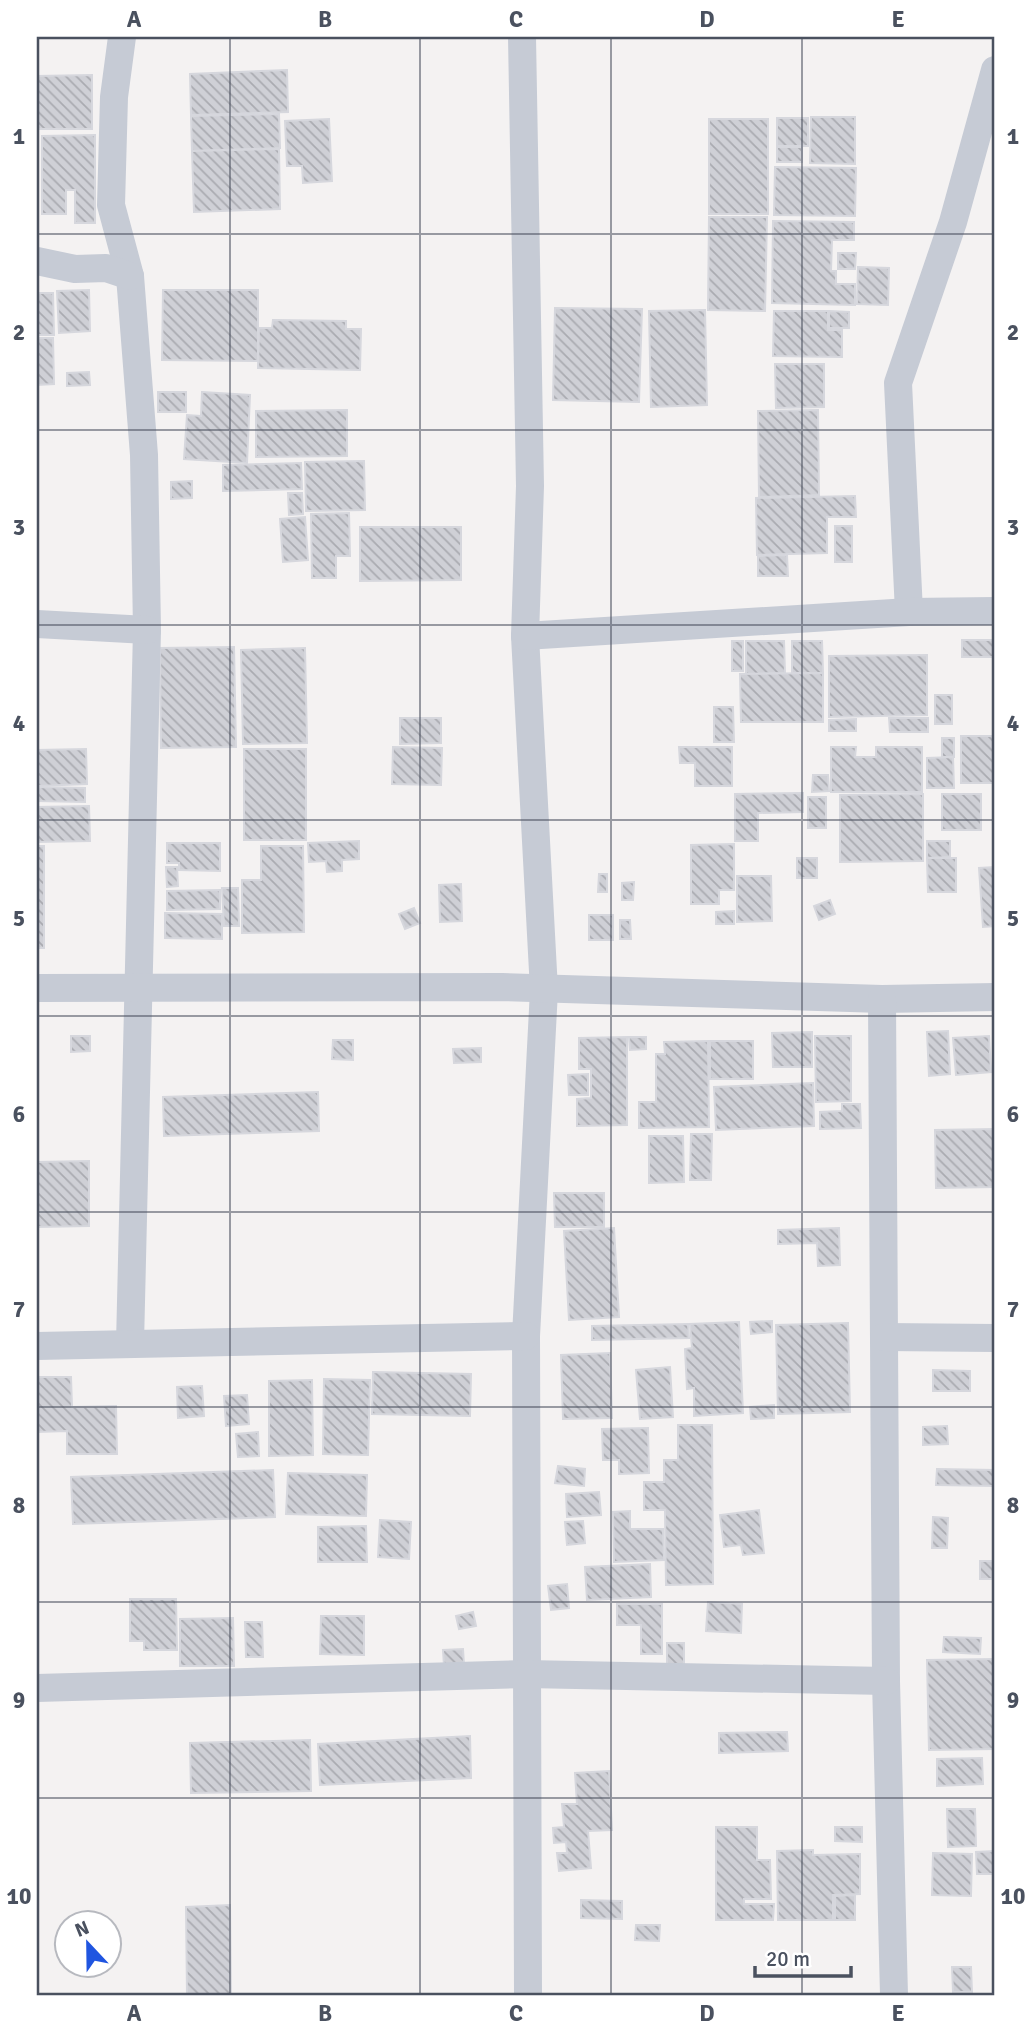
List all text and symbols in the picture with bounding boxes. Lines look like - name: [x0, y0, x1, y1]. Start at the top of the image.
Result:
- text: A: [127, 5, 142, 34]
- text: B: [318, 5, 332, 34]
- text: C: [509, 5, 523, 34]
- text: D: [699, 5, 715, 34]
- text: E: [891, 5, 905, 34]
- text: 1: [13, 122, 25, 151]
- text: 1: [1007, 122, 1019, 151]
- text: 2: [13, 318, 25, 347]
- text: 2: [1007, 318, 1019, 347]
- text: 3: [13, 513, 25, 542]
- text: 3: [1007, 513, 1019, 542]
- text: 4: [13, 709, 25, 738]
- text: 4: [1007, 709, 1019, 738]
- text: 5: [13, 904, 25, 933]
- text: 5: [1007, 904, 1019, 933]
- text: 6: [13, 1100, 25, 1129]
- text: 6: [1007, 1100, 1019, 1129]
- text: 7: [13, 1295, 25, 1324]
- text: 7: [1007, 1295, 1019, 1324]
- text: 8: [13, 1491, 25, 1520]
- text: 8: [1007, 1491, 1019, 1520]
- text: 9: [13, 1686, 25, 1715]
- text: 9: [1007, 1686, 1019, 1715]
- text: 10: [7, 1882, 31, 1911]
- text: 10: [1001, 1882, 1025, 1911]
- north arrow: [52, 1910, 122, 1980]
- text: N: [71, 1916, 93, 1943]
- scale bar: [755, 1934, 852, 1978]
- text: 20 m: [766, 1946, 810, 1972]
- text: A: [127, 1999, 142, 2028]
- text: B: [318, 1999, 332, 2028]
- text: C: [509, 1999, 523, 2028]
- text: D: [699, 1999, 715, 2028]
- text: E: [891, 1999, 905, 2028]

